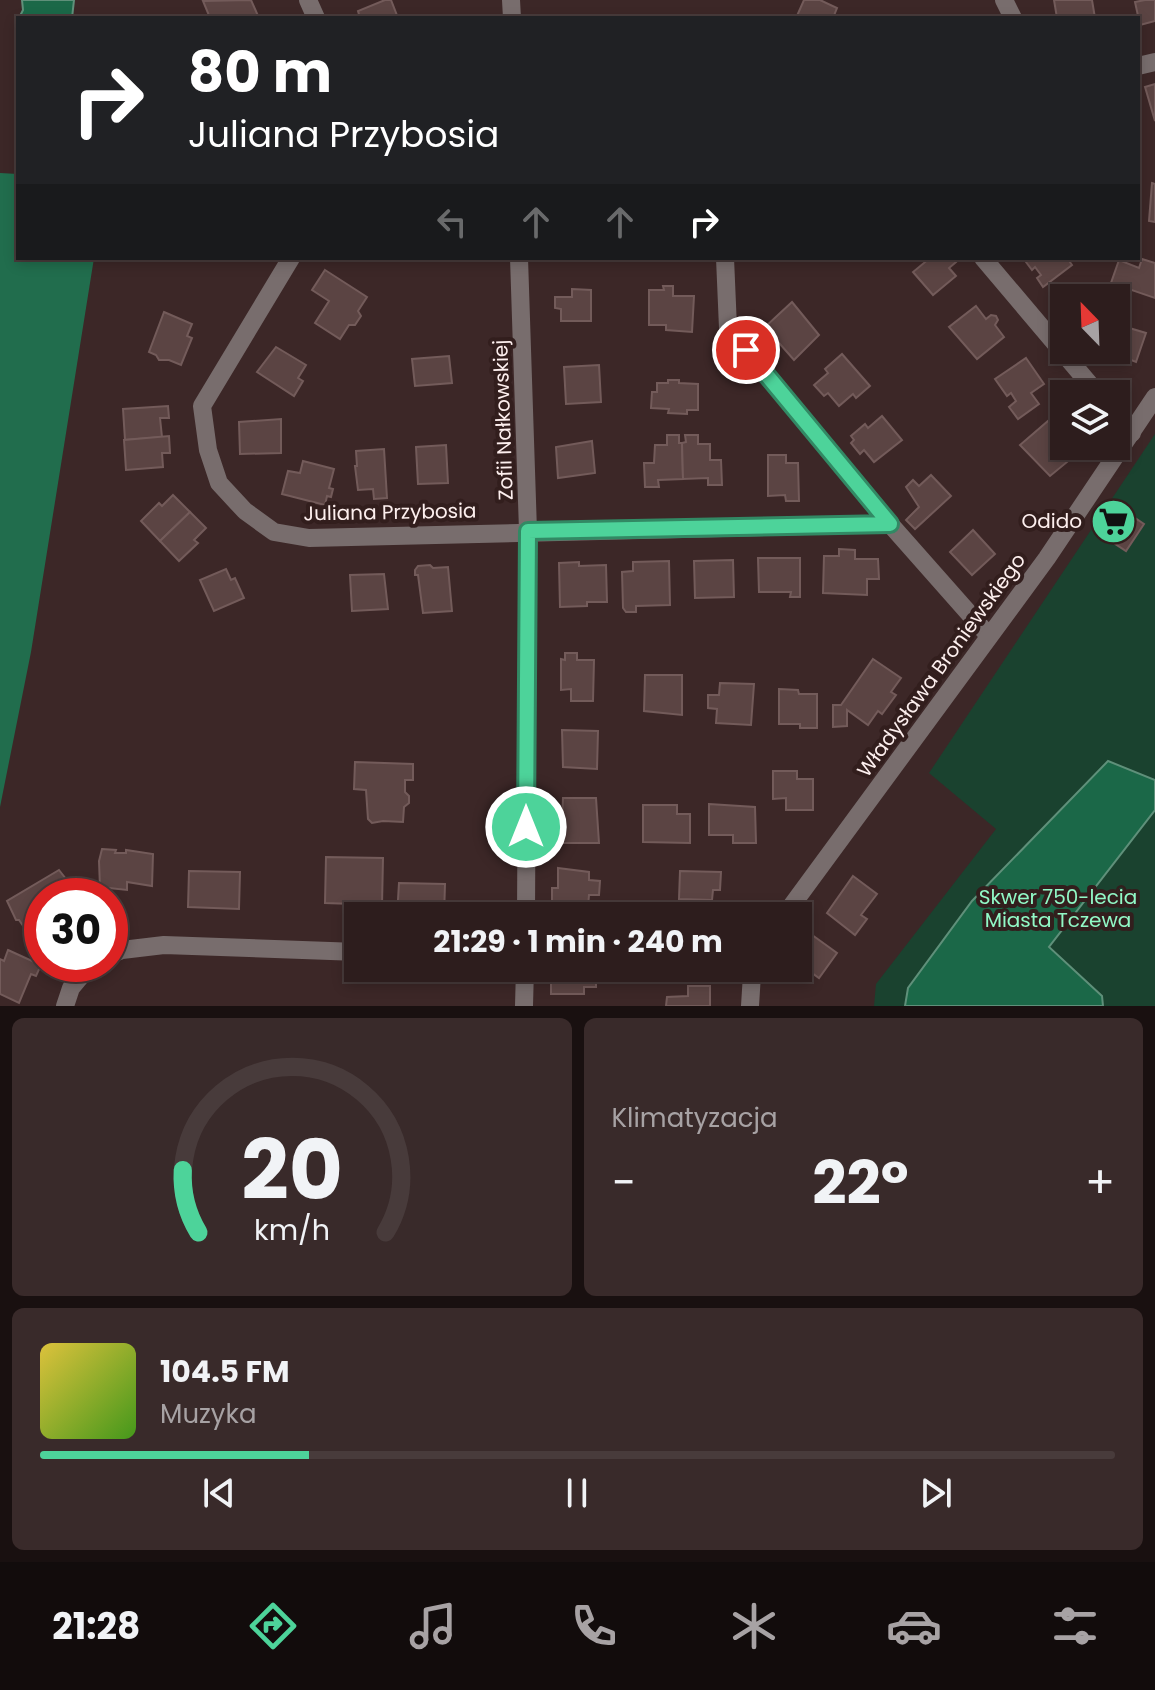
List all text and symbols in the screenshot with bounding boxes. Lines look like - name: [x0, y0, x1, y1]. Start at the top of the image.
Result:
- text: 80 m: [188, 33, 332, 112]
- icon: right: [56, 48, 160, 152]
- text: Juliana Przybosia: [188, 109, 499, 160]
- icon: left: [430, 200, 474, 244]
- icon: ahead: [514, 200, 558, 244]
- icon: ahead: [598, 200, 642, 244]
- icon: right: [682, 200, 726, 244]
- north arrow: [1050, 284, 1130, 364]
- map controls: [1050, 284, 1130, 460]
- pin: [712, 316, 780, 384]
- icon: arrive: [724, 328, 768, 372]
- street label: Zofii Nałkowskiej: [486, 339, 520, 501]
- button: layers: [1050, 380, 1130, 460]
- street label: Juliana Przybosia: [303, 496, 477, 528]
- supermarket icon: Odido: [1089, 497, 1137, 545]
- place label: Odido: [1022, 507, 1082, 535]
- street label: Władysława Broniewskiego: [850, 547, 1032, 783]
- position arrow: [484, 785, 568, 869]
- speed limit sign: 30: [24, 878, 128, 982]
- park label: Skwer 750-lecia Miasta Tczewa: [979, 883, 1137, 934]
- text: 21:29 · 1 min · 240 m: [433, 920, 723, 963]
- text: Klimatyzacja: [612, 1100, 778, 1136]
- text: 20: [241, 1112, 343, 1228]
- text: 22°: [812, 1141, 909, 1225]
- text: −: [612, 1152, 636, 1213]
- text: +: [1085, 1152, 1115, 1213]
- text: km/h: [254, 1210, 330, 1250]
- text: 104.5 FM: [160, 1350, 289, 1393]
- text: Muzyka: [160, 1396, 256, 1432]
- icon: previous: [197, 1471, 241, 1515]
- icon: pause: [555, 1471, 599, 1515]
- icon: next: [914, 1471, 958, 1515]
- icon: directions: [245, 1598, 301, 1654]
- icon: music: [405, 1598, 461, 1654]
- icon: phone: [566, 1598, 622, 1654]
- icon: climate: [726, 1598, 782, 1654]
- icon: car: [886, 1598, 942, 1654]
- icon: filters: [1047, 1598, 1103, 1654]
- text: 21:28: [52, 1601, 140, 1652]

